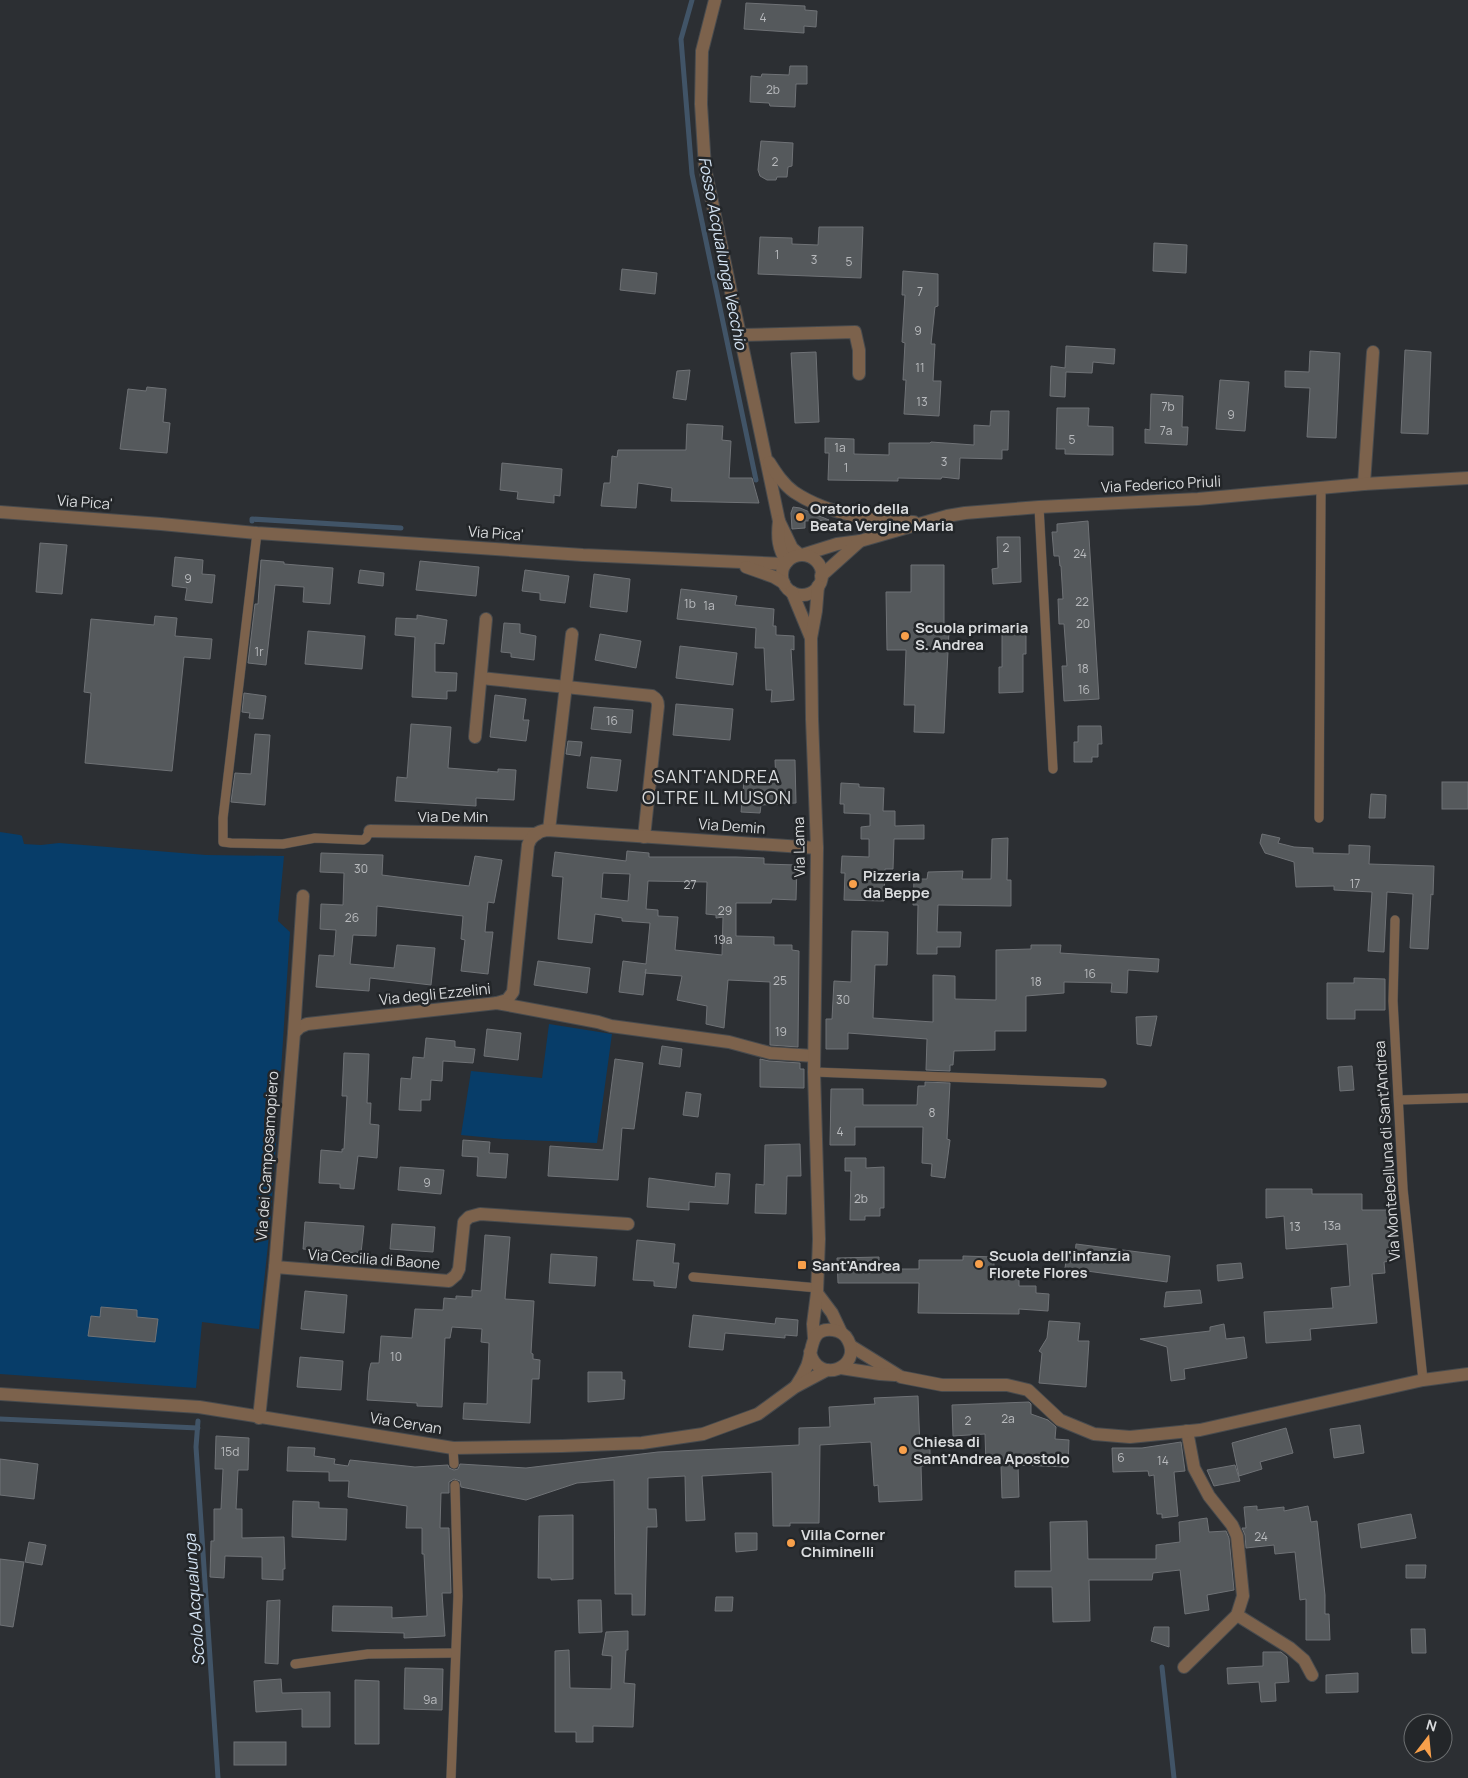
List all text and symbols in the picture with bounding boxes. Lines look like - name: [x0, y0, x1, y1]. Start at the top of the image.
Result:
- house number: 4: [759, 9, 767, 26]
- house number: 2b: [766, 81, 780, 98]
- house number: 2: [772, 153, 779, 170]
- water label: Fosso Acqualunga Vecchio: [693, 155, 753, 353]
- house number: 1: [775, 246, 779, 263]
- house number: 3: [811, 251, 817, 268]
- house number: 5: [846, 253, 853, 270]
- house number: 7: [917, 283, 923, 300]
- house number: 9: [914, 322, 922, 339]
- house number: 11: [915, 359, 925, 376]
- house number: 13: [916, 393, 928, 410]
- house number: 7b: [1161, 398, 1175, 415]
- house number: 9: [1227, 406, 1235, 423]
- house number: 7a: [1160, 422, 1172, 439]
- house number: 5: [1069, 431, 1076, 448]
- house number: 1a: [834, 439, 846, 456]
- house number: 3: [941, 453, 947, 470]
- house number: 1: [844, 459, 848, 476]
- street label: Via Federico Priuli: [1100, 470, 1222, 498]
- street label: Via Pica': [57, 490, 113, 514]
- place label: Oratorio della Beata Vergine Maria: [810, 498, 954, 536]
- marker: Oratorio della Beata Vergine Maria: [794, 511, 806, 523]
- street label: Via Pica': [468, 521, 524, 545]
- house number: 2: [1003, 539, 1010, 556]
- house number: 24: [1073, 545, 1087, 562]
- house number: 9: [184, 570, 192, 587]
- house number: 22: [1075, 593, 1089, 610]
- house number: 1b: [684, 595, 696, 612]
- house number: 1a: [703, 597, 715, 614]
- house number: 20: [1076, 615, 1090, 632]
- place label: Scuola primaria S. Andrea: [915, 617, 1028, 655]
- marker: Scuola primaria S. Andrea: [899, 630, 911, 642]
- house number: 1r: [254, 643, 264, 660]
- house number: 18: [1077, 660, 1089, 677]
- house number: 16: [1078, 681, 1090, 698]
- house number: 16: [606, 712, 618, 729]
- district label: SANT'ANDREA OLTRE IL MUSON: [642, 764, 792, 809]
- street label: Via De Min: [418, 806, 488, 827]
- street label: Via Demin: [698, 813, 766, 839]
- street label: Via Lama: [788, 817, 810, 877]
- house number: 30: [354, 860, 368, 877]
- place label: Pizzeria da Beppe: [863, 865, 930, 903]
- house number: 17: [1350, 875, 1360, 892]
- house number: 27: [684, 876, 696, 893]
- marker: Pizzeria da Beppe: [847, 878, 859, 890]
- house number: 29: [718, 902, 732, 919]
- house number: 26: [345, 909, 359, 926]
- house number: 19a: [714, 931, 732, 948]
- house number: 16: [1084, 965, 1096, 982]
- house number: 25: [773, 972, 787, 989]
- house number: 18: [1030, 973, 1042, 990]
- street label: Via degli Ezzelini: [378, 978, 492, 1010]
- house number: 30: [836, 991, 850, 1008]
- house number: 19: [775, 1023, 787, 1040]
- street label: Via Montebelluna di Sant'Andrea: [1369, 1040, 1405, 1262]
- street label: Via dei Camposamopiero: [251, 1070, 283, 1242]
- house number: 8: [929, 1104, 936, 1121]
- house number: 4: [836, 1123, 844, 1140]
- house number: 9: [423, 1174, 431, 1191]
- house number: 2b: [854, 1190, 868, 1207]
- house number: 13a: [1323, 1217, 1341, 1234]
- house number: 13: [1289, 1218, 1301, 1235]
- street label: Via Cecilia di Baone: [307, 1244, 441, 1274]
- place label: Scuola dell'infanzia Florete Flores: [989, 1245, 1130, 1283]
- place label: Sant'Andrea: [812, 1255, 900, 1276]
- marker: Scuola dell'infanzia Florete Flores: [973, 1258, 985, 1270]
- marker: Sant'Andrea: [796, 1259, 808, 1271]
- house number: 10: [390, 1348, 402, 1365]
- street label: Via Cervan: [368, 1407, 444, 1439]
- house number: 2a: [1001, 1410, 1015, 1427]
- house number: 2: [965, 1412, 972, 1429]
- place label: Chiesa di Sant'Andrea Apostolo: [913, 1431, 1070, 1469]
- house number: 15d: [221, 1443, 239, 1460]
- marker: Chiesa di Sant'Andrea Apostolo: [897, 1444, 909, 1456]
- house number: 6: [1117, 1449, 1125, 1466]
- house number: 14: [1157, 1452, 1169, 1469]
- place label: Villa Corner Chiminelli: [801, 1524, 885, 1562]
- house number: 24: [1254, 1528, 1268, 1545]
- water label: Scolo Acqualunga: [178, 1532, 210, 1667]
- marker: Villa Corner Chiminelli: [785, 1537, 797, 1549]
- house number: 9a: [423, 1691, 437, 1708]
- north arrow: [1403, 1713, 1453, 1763]
- text: N: [1424, 1715, 1439, 1736]

